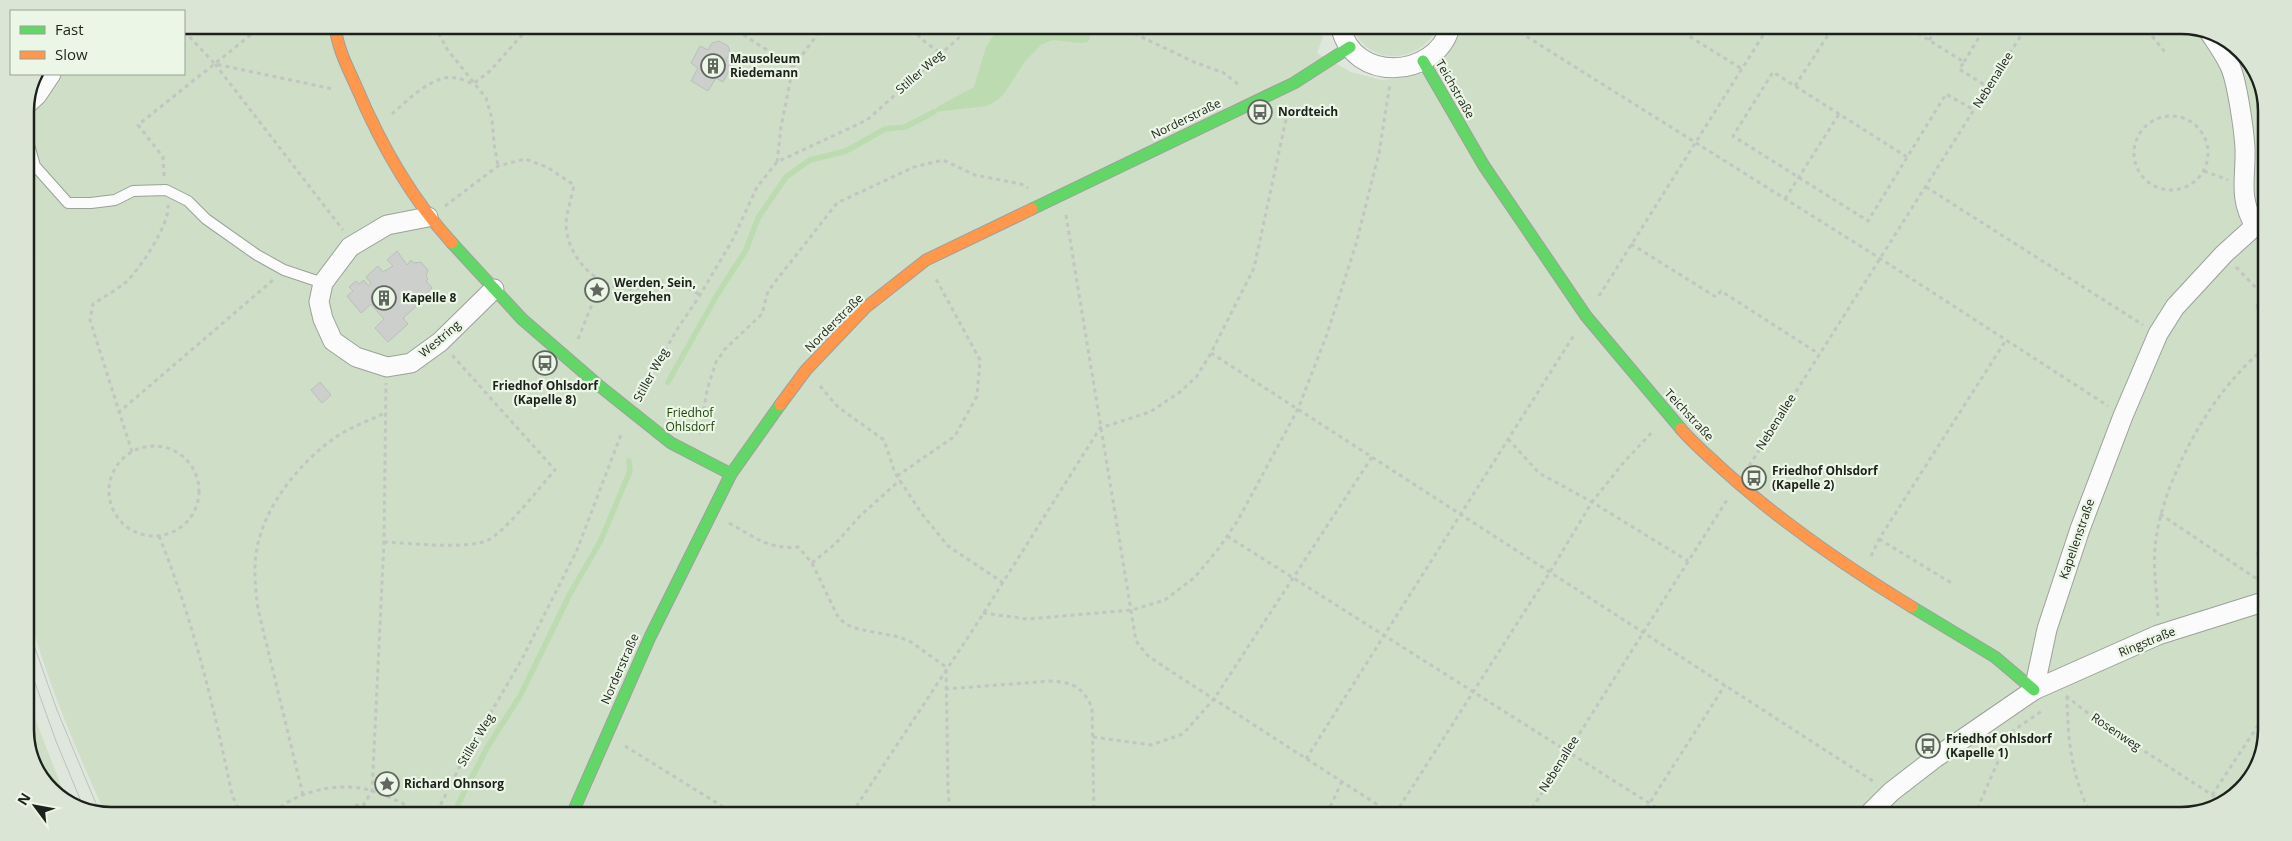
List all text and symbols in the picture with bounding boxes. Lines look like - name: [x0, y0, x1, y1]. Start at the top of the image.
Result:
- legend: [10, 10, 185, 75]
- text: Fast: [55, 19, 84, 39]
- text: Slow: [55, 44, 88, 64]
- street label: Stiller Weg: [892, 46, 948, 97]
- street label: Nebenallee: [1969, 48, 2017, 111]
- place label: Mausoleum Riedemann: [730, 50, 800, 81]
- building icon: Mausoleum Riedemann: [700, 53, 726, 79]
- street label: Teichstraße: [1432, 56, 1479, 121]
- street label: Norderstraße: [1148, 94, 1224, 143]
- bus stop icon: Nordteich: [1247, 99, 1273, 125]
- place label: Nordteich: [1278, 103, 1338, 120]
- place label: Werden, Sein, Vergehen: [614, 274, 696, 305]
- place icon: Werden, Sein, Vergehen: [584, 277, 610, 303]
- building icon: Kapelle 8: [371, 285, 397, 311]
- place label: Kapelle 8: [402, 289, 456, 306]
- street label: Norderstraße: [801, 290, 867, 355]
- street label: Westring: [415, 316, 465, 361]
- street label: Stiller Weg: [629, 344, 673, 405]
- bus stop icon: Friedhof Ohlsdorf (Kapelle 8): [532, 350, 558, 376]
- place label: Friedhof Ohlsdorf (Kapelle 8): [492, 377, 599, 408]
- street label: Teichstraße: [1661, 385, 1718, 445]
- street label: Nebenallee: [1752, 390, 1800, 453]
- park label: Friedhof Ohlsdorf: [666, 404, 715, 435]
- place label: Friedhof Ohlsdorf (Kapelle 2): [1772, 462, 1879, 493]
- bus stop icon: Friedhof Ohlsdorf (Kapelle 2): [1741, 465, 1767, 491]
- street label: Kapellenstraße: [2055, 496, 2098, 581]
- street label: Ringstraße: [2116, 622, 2178, 661]
- street label: Norderstraße: [596, 630, 643, 707]
- street label: Rosenweg: [2088, 709, 2145, 755]
- street label: Stiller Weg: [453, 710, 498, 769]
- place label: Friedhof Ohlsdorf (Kapelle 1): [1946, 730, 2053, 761]
- street label: Nebenallee: [1535, 732, 1583, 795]
- bus stop icon: Friedhof Ohlsdorf (Kapelle 1): [1915, 733, 1941, 759]
- place icon: Richard Ohnsorg: [374, 771, 400, 797]
- place label: Richard Ohnsorg: [404, 775, 504, 792]
- north arrow: [10, 781, 60, 831]
- text: N: [12, 789, 35, 809]

